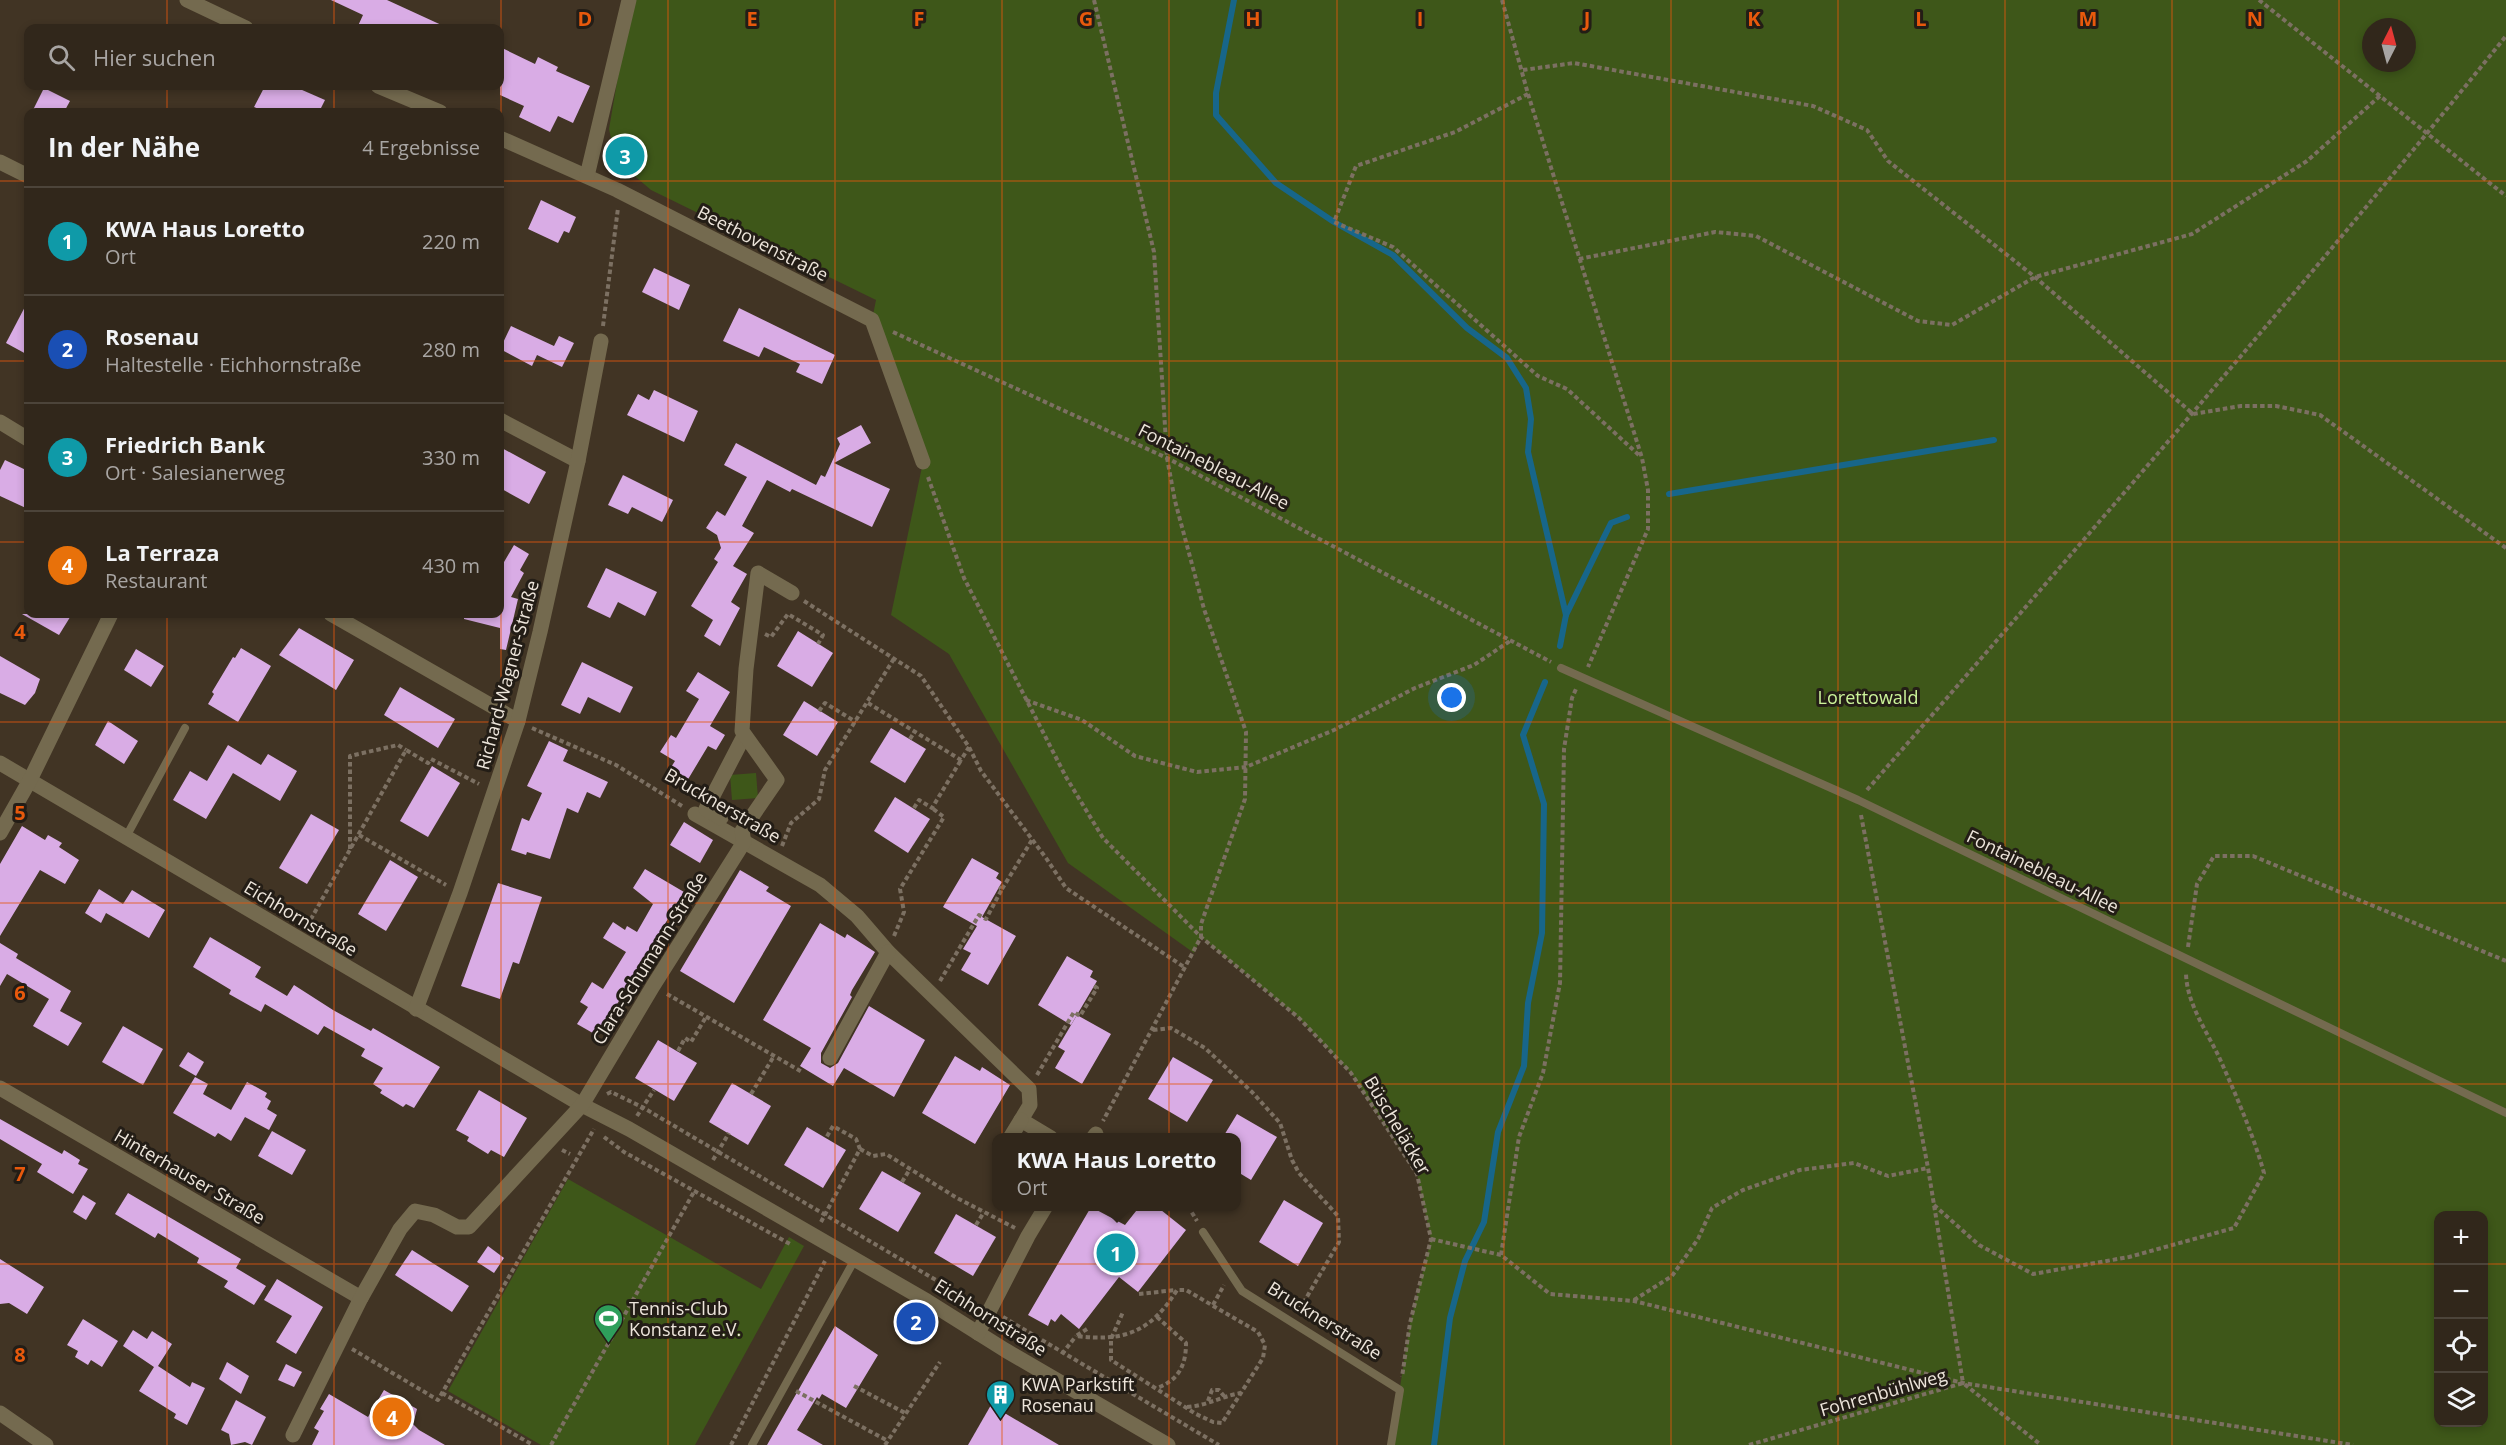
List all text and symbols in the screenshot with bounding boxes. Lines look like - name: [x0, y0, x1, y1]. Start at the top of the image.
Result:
- text: D: [578, 5, 592, 32]
- text: E: [746, 5, 758, 32]
- text: F: [914, 5, 924, 32]
- text: G: [1079, 5, 1093, 32]
- text: H: [1245, 5, 1261, 32]
- text: I: [1417, 5, 1423, 32]
- text: J: [1582, 5, 1590, 32]
- text: K: [1747, 5, 1761, 32]
- text: L: [1915, 5, 1927, 32]
- text: M: [2079, 5, 2097, 32]
- text: N: [2247, 5, 2263, 32]
- north arrow: [2362, 18, 2416, 72]
- search box: [24, 24, 504, 90]
- icon: search: [45, 41, 78, 74]
- text: Hier suchen: [93, 42, 216, 72]
- text: In der Nähe: [48, 129, 200, 165]
- text: 4 Ergebnisse: [362, 134, 480, 161]
- pin: 3: [606, 134, 644, 178]
- street label: Beethovenstraße: [693, 200, 833, 286]
- text: KWA Haus Loretto: [105, 213, 305, 243]
- text: 1: [62, 228, 73, 255]
- text: 220 m: [422, 228, 480, 255]
- text: Ort: [105, 243, 136, 270]
- text: Rosenau: [105, 321, 199, 351]
- text: 2: [62, 336, 73, 363]
- text: 280 m: [422, 336, 480, 363]
- text: Haltestelle · Eichhornstraße: [105, 351, 362, 378]
- street label: Fontainebleau-Allee: [1134, 418, 1294, 514]
- text: Friedrich Bank: [105, 429, 265, 459]
- text: 3: [62, 444, 73, 471]
- text: 330 m: [422, 444, 480, 471]
- text: Ort · Salesianerweg: [105, 459, 285, 486]
- text: La Terraza: [105, 537, 219, 567]
- text: 4: [62, 552, 73, 579]
- text: 430 m: [422, 552, 480, 579]
- text: Restaurant: [105, 567, 207, 594]
- street label: Richard-Wagner-Straße: [470, 578, 544, 772]
- text: 4: [14, 618, 26, 645]
- your location: [1437, 683, 1466, 712]
- park label: Lorettowald: [1818, 685, 1918, 709]
- street label: Brucknerstraße: [661, 762, 785, 848]
- text: 5: [14, 799, 26, 826]
- street label: Fontainebleau-Allee: [1963, 824, 2123, 918]
- street label: Clara-Schumann-Straße: [586, 867, 712, 1049]
- street label: Eichhornstraße: [240, 875, 362, 961]
- text: 6: [14, 979, 26, 1006]
- street label: Büscheläcker: [1359, 1071, 1437, 1179]
- street label: Hinterhauser Straße: [110, 1123, 270, 1229]
- popup: [992, 1133, 1241, 1211]
- text: KWA Haus Loretto: [1017, 1144, 1216, 1174]
- text: 7: [14, 1160, 26, 1187]
- text: Ort: [1017, 1174, 1047, 1201]
- map controls: [2434, 1211, 2488, 1427]
- button: +: [2434, 1211, 2488, 1265]
- pin: 1: [1096, 1230, 1136, 1276]
- button: −: [2434, 1265, 2488, 1319]
- street label: Eichhornstraße: [930, 1273, 1052, 1361]
- street label: Brucknerstraße: [1263, 1275, 1387, 1365]
- place label: Tennis-Club Konstanz e.V.: [629, 1296, 741, 1341]
- pin: 2: [896, 1300, 936, 1344]
- sports icon: Tennis-Club Konstanz e.V.: [592, 1302, 624, 1344]
- button: locate: [2434, 1319, 2488, 1373]
- text: 8: [14, 1341, 26, 1368]
- street label: Fohrenbühlweg: [1817, 1362, 1950, 1422]
- place label: KWA Parkstift Rosenau: [1021, 1372, 1134, 1417]
- button: layers: [2434, 1373, 2488, 1427]
- building icon: KWA Parkstift Rosenau: [984, 1378, 1016, 1420]
- pin: 4: [372, 1394, 412, 1440]

